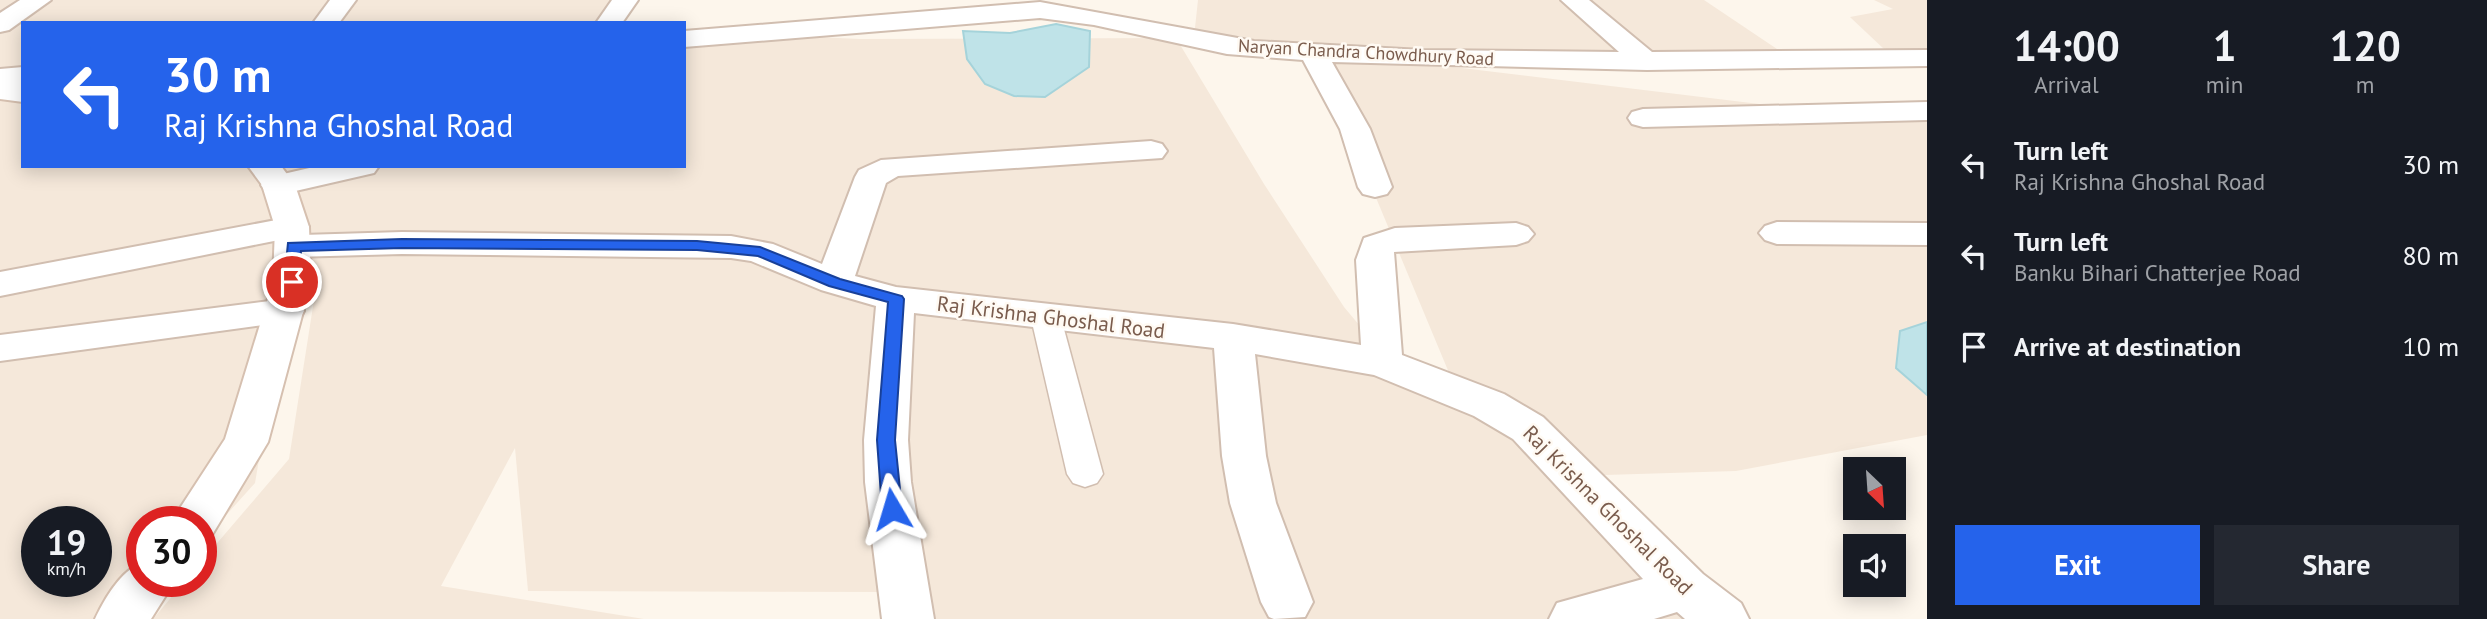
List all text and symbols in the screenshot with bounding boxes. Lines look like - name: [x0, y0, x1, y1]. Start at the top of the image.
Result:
- text: 14:00: [2013, 18, 2120, 73]
- text: 1: [2213, 18, 2236, 73]
- text: 120: [2329, 18, 2401, 73]
- street label: Naryan Chandra Chowdhury Road: [1237, 34, 1495, 70]
- text: 30 m: [164, 42, 271, 106]
- icon: left: [49, 49, 140, 140]
- text: Arrival: [2034, 70, 2099, 99]
- text: min: [2206, 70, 2243, 99]
- text: m: [2356, 70, 2374, 99]
- text: Raj Krishna Ghoshal Road: [164, 104, 513, 146]
- text: Turn left: [2014, 134, 2108, 167]
- icon: left: [1955, 146, 1993, 184]
- text: 30 m: [2403, 148, 2459, 181]
- text: Raj Krishna Ghoshal Road: [2014, 167, 2265, 196]
- text: Turn left: [2014, 225, 2108, 258]
- icon: left: [1955, 237, 1993, 275]
- text: 80 m: [2403, 239, 2459, 272]
- pin: [262, 252, 322, 312]
- text: Banku Bihari Chatterjee Road: [2014, 258, 2301, 287]
- icon: arrive: [273, 263, 311, 301]
- street label: Raj Krishna Ghoshal Road: [936, 290, 1166, 344]
- icon: arrive: [1955, 328, 1993, 366]
- text: Arrive at destination: [2014, 330, 2241, 363]
- text: 10 m: [2403, 330, 2459, 363]
- street label: Raj Krishna Ghoshal Road: [1517, 419, 1699, 601]
- north arrow: [1843, 457, 1906, 520]
- map controls: [1843, 457, 1906, 597]
- position arrow: [855, 472, 929, 546]
- speed limit sign: 30: [126, 506, 217, 597]
- text: 19: [47, 519, 86, 565]
- button: Exit: [1955, 525, 2200, 605]
- button: Share: [2214, 525, 2459, 605]
- button: sound: [1843, 534, 1906, 597]
- text: km/h: [47, 557, 86, 580]

